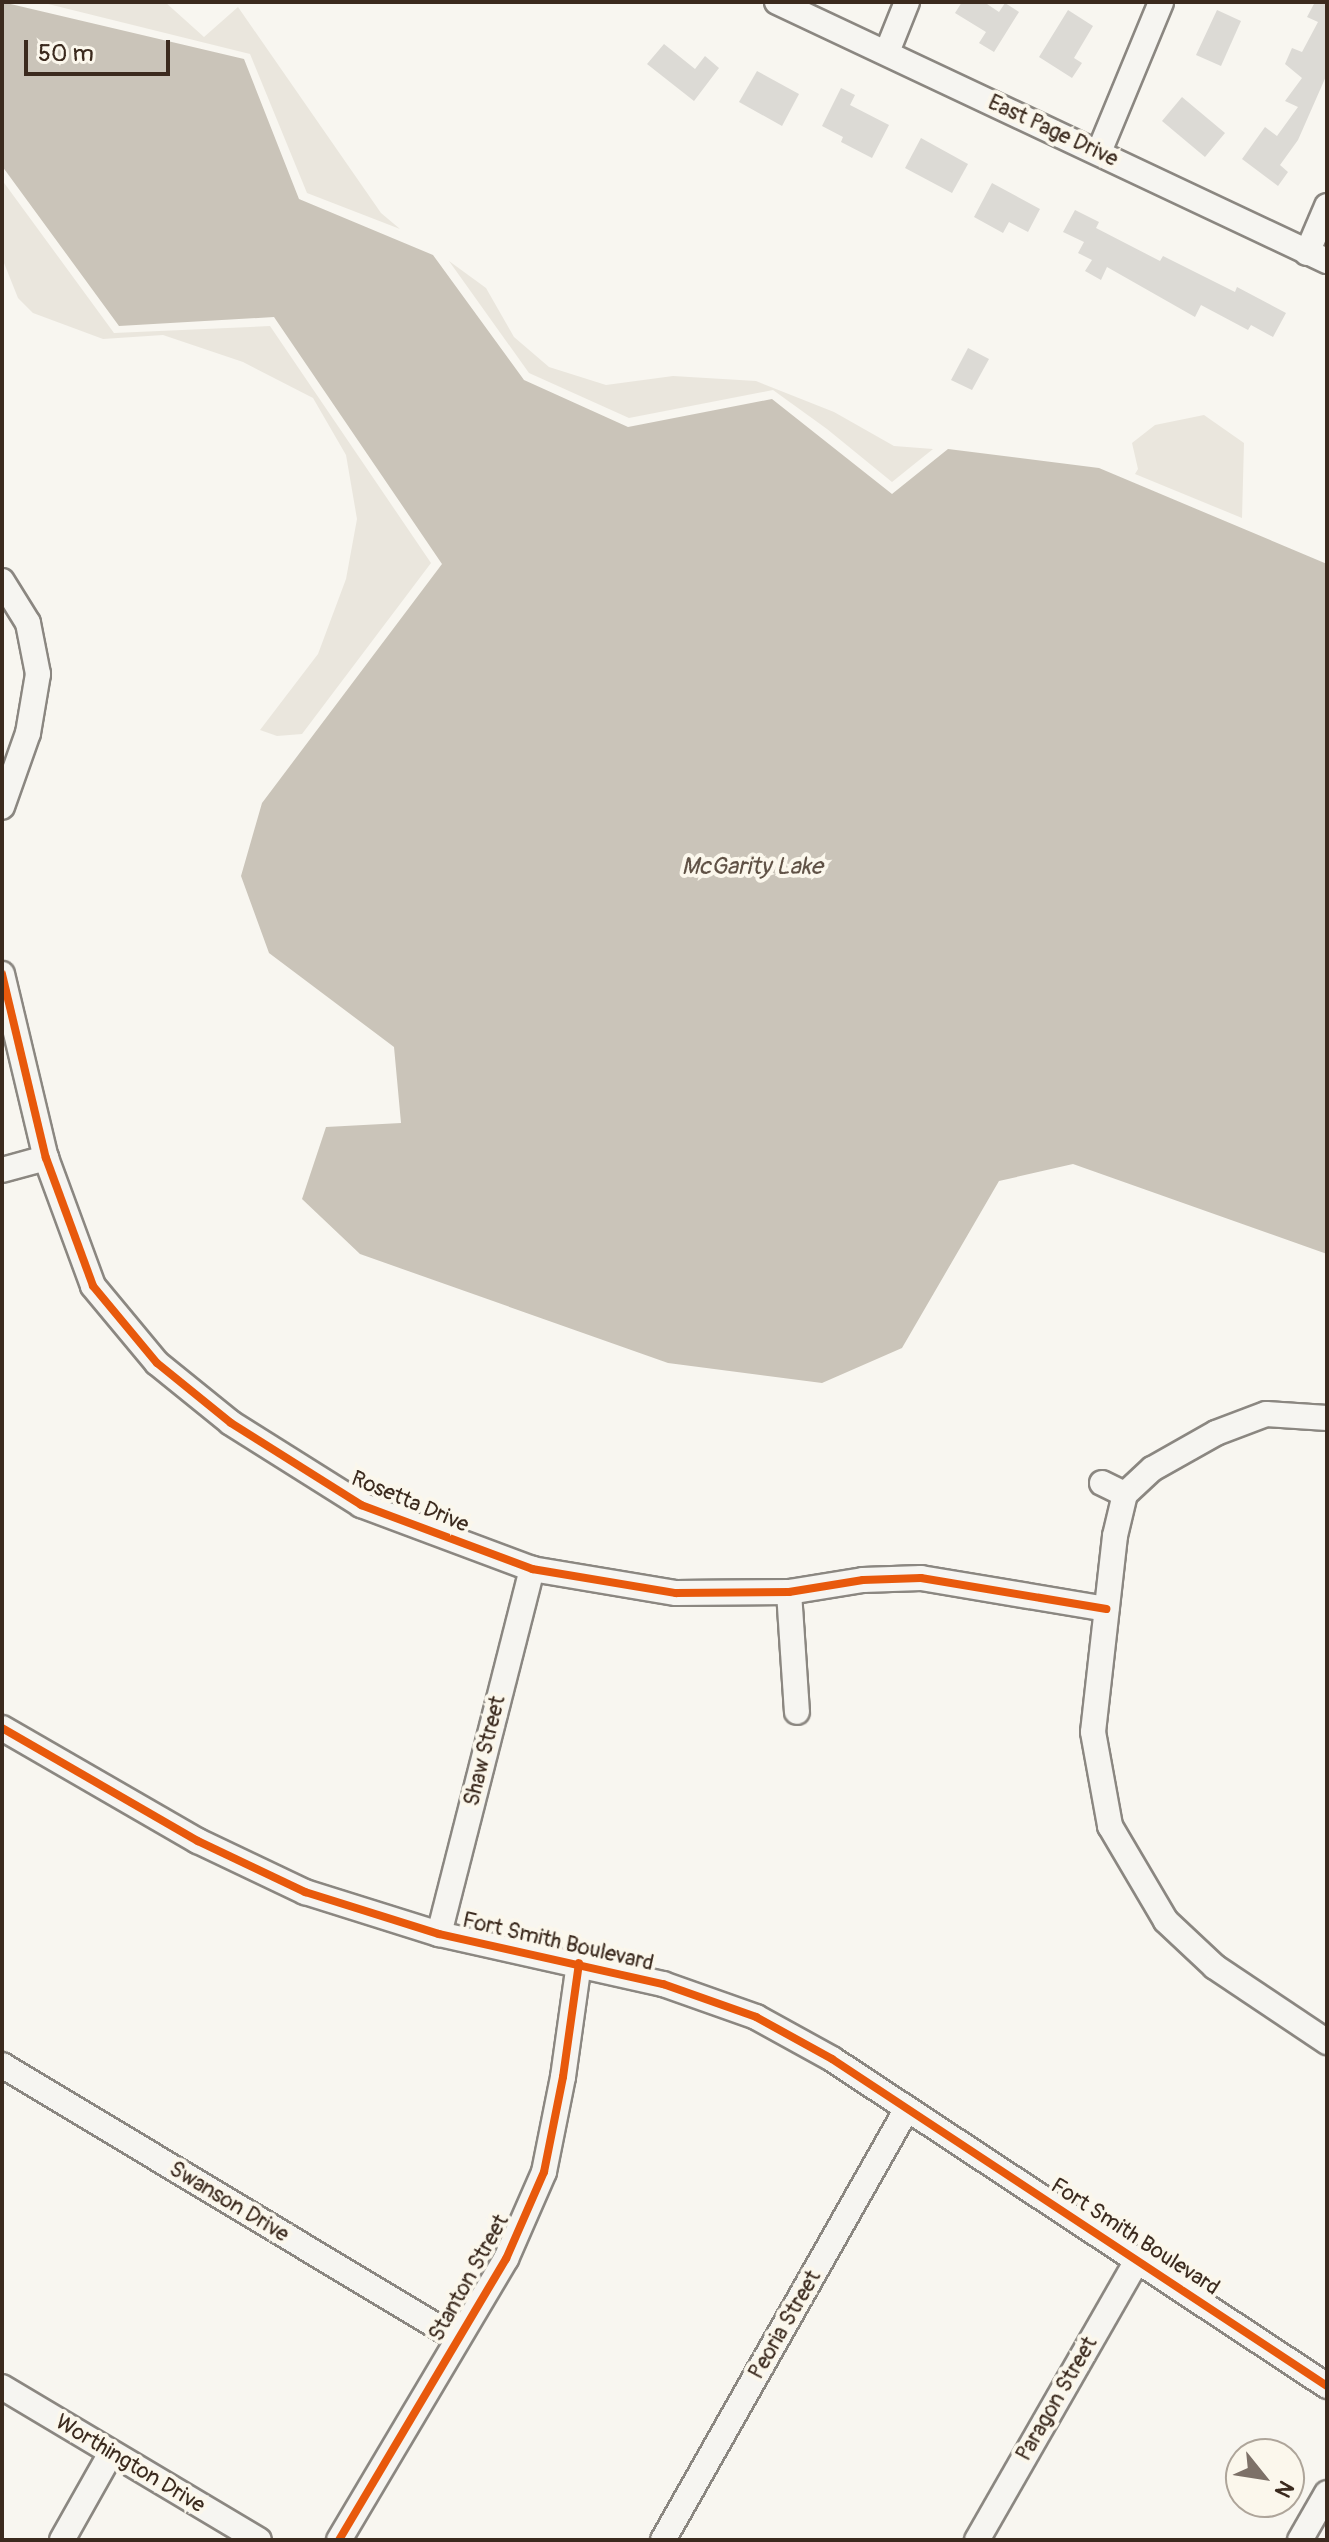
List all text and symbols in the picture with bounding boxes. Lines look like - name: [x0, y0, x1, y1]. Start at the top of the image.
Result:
- scale bar: [28, 24, 174, 74]
- text: 50 m: [38, 39, 94, 68]
- street label: East Page Drive: [984, 89, 1122, 173]
- water label: McGarity Lake: [681, 853, 823, 881]
- street label: Rosetta Drive: [347, 1465, 473, 1539]
- street label: Shaw Street: [459, 1693, 511, 1809]
- street label: Fort Smith Boulevard: [460, 1907, 656, 1977]
- street label: Swanson Drive: [164, 2156, 294, 2248]
- street label: Fort Smith Boulevard: [1046, 2173, 1224, 2301]
- street label: Stanton Street: [423, 2210, 515, 2346]
- street label: Peoria Street: [743, 2266, 827, 2384]
- street label: Paragon Street: [1011, 2332, 1103, 2466]
- street label: Worthington Drive: [50, 2409, 210, 2519]
- north arrow: [1225, 2438, 1305, 2518]
- text: N: [1268, 2476, 1300, 2502]

